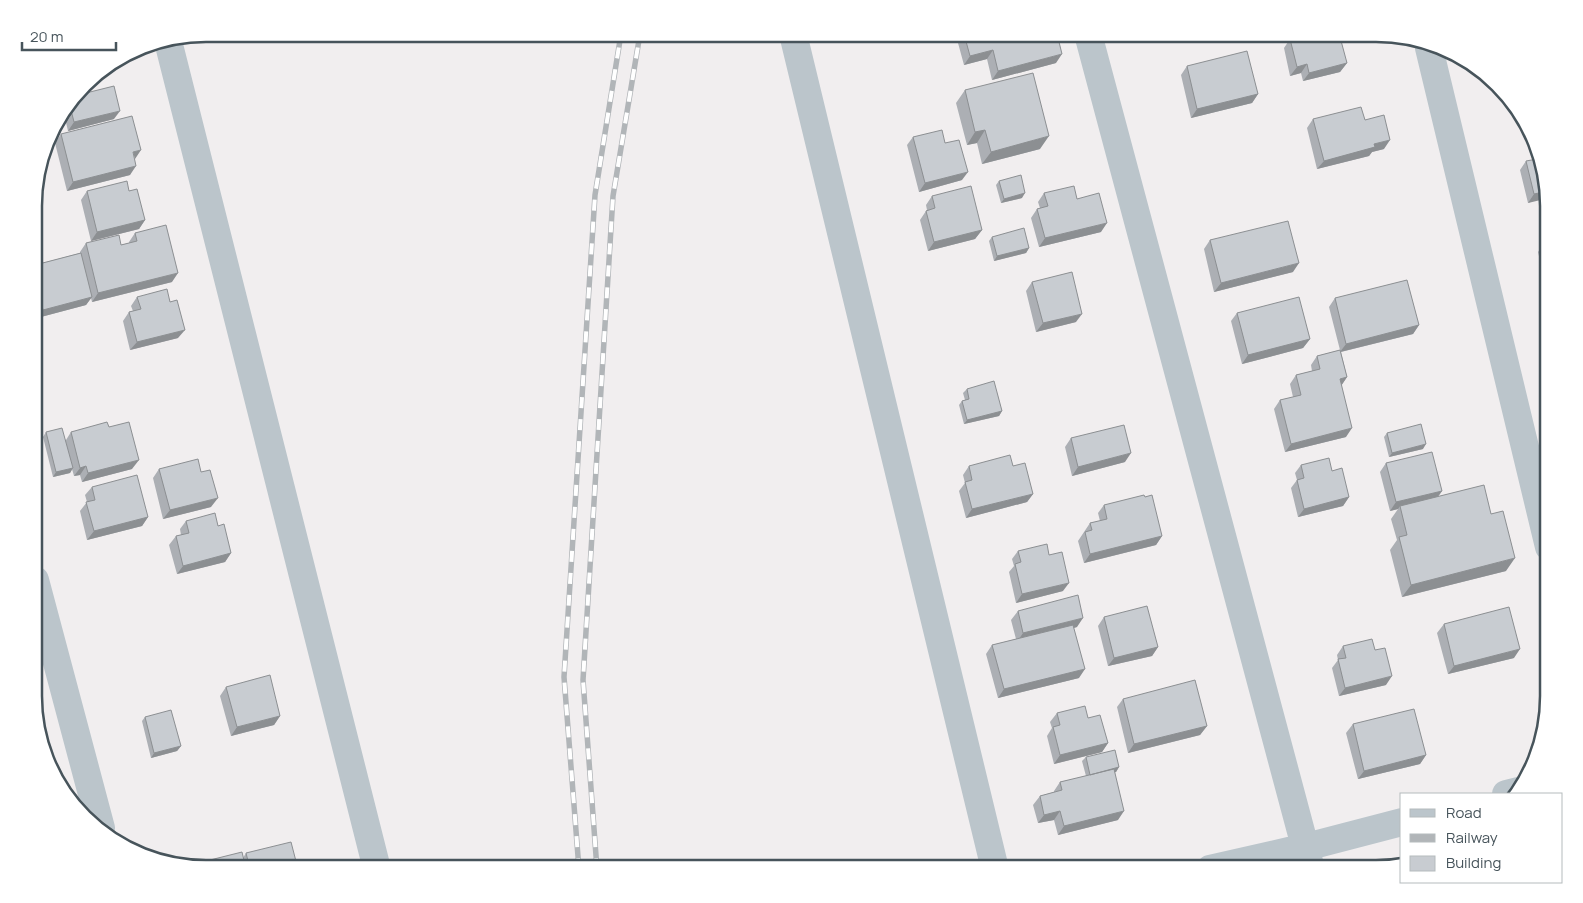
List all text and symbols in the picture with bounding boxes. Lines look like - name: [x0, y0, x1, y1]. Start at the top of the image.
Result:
- scale bar: [22, 20, 116, 52]
- text: 20 m: [30, 26, 63, 47]
- legend: [1400, 793, 1563, 883]
- text: Road: [1446, 802, 1482, 823]
- text: Railway: [1446, 827, 1498, 848]
- text: Building: [1446, 852, 1501, 873]

